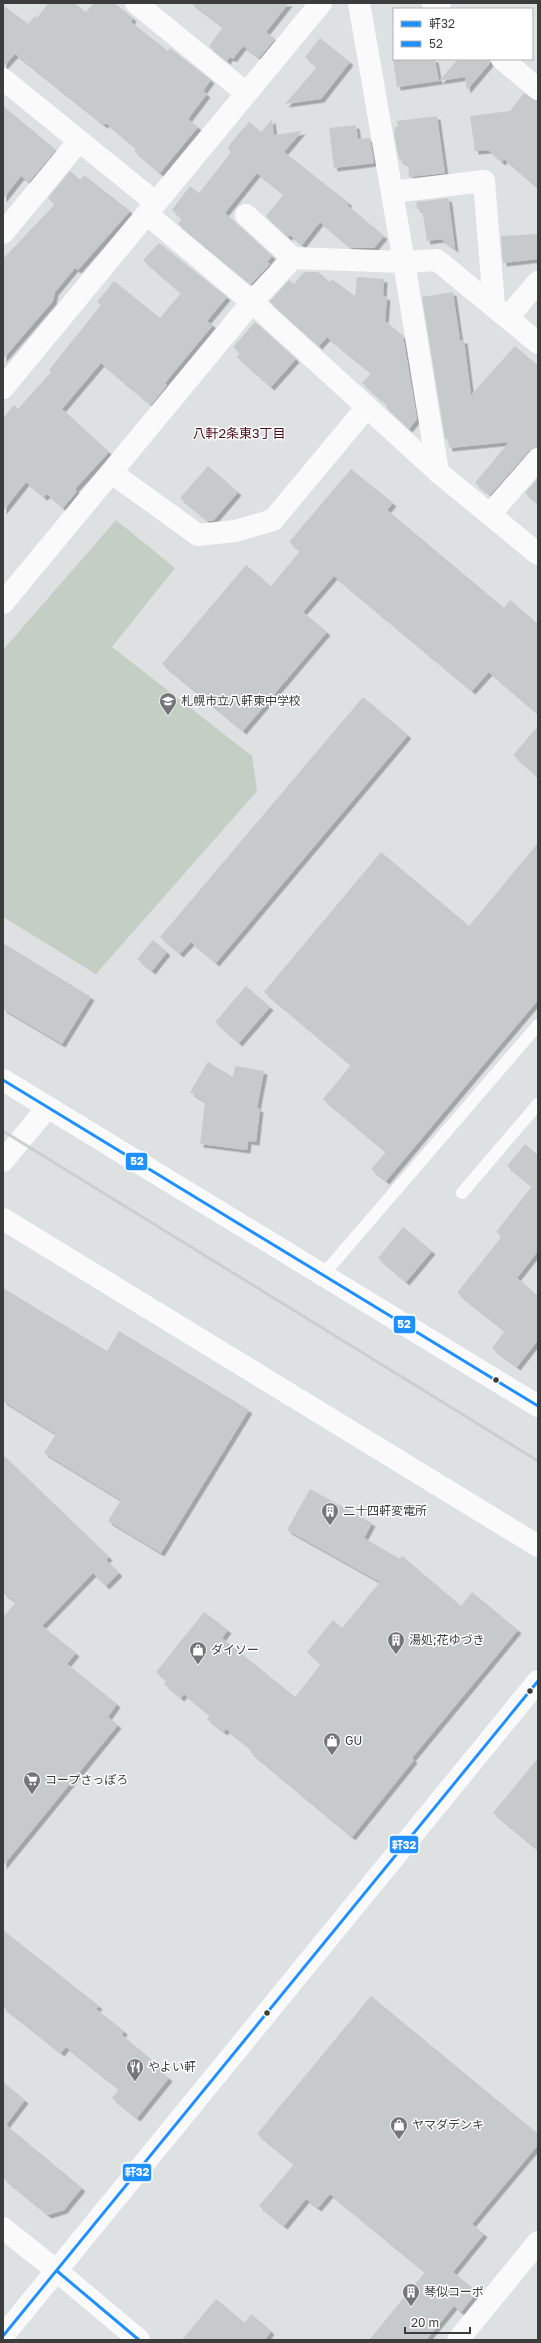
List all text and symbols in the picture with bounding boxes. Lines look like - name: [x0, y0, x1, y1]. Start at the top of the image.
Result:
- legend: [393, 8, 533, 60]
- text: 軒32: [429, 16, 455, 31]
- text: 52: [429, 36, 443, 51]
- district label: 八軒2条東3丁目: [192, 425, 286, 441]
- school or university icon: 札幌市立八軒東中学校: [158, 691, 178, 716]
- place label: 札幌市立八軒東中学校: [181, 693, 301, 708]
- line badge: 52: [125, 1152, 148, 1171]
- text: 52: [130, 1154, 144, 1167]
- line badge: 52: [393, 1315, 416, 1334]
- text: 52: [397, 1317, 411, 1330]
- unlabelled marker: [491, 1375, 501, 1385]
- building icon: 二十四軒変電所: [320, 1501, 340, 1526]
- place label: 二十四軒変電所: [343, 1503, 427, 1518]
- building icon: 湯処;花ゆづき: [386, 1630, 406, 1655]
- place label: 湯処;花ゆづき: [409, 1632, 485, 1647]
- shop icon: ダイソー: [188, 1640, 208, 1665]
- place label: ダイソー: [211, 1642, 259, 1657]
- unlabelled marker: [525, 1686, 535, 1696]
- shop icon: GU: [322, 1731, 342, 1756]
- place label: GU: [345, 1733, 362, 1748]
- supermarket icon: コープさっぽろ: [22, 1770, 42, 1795]
- place label: コープさっぽろ: [45, 1772, 128, 1787]
- line badge: 軒32: [389, 1835, 419, 1854]
- text: 軒32: [392, 1838, 416, 1851]
- unlabelled marker: [262, 2008, 272, 2018]
- restaurant icon: やよい軒: [125, 2057, 145, 2082]
- place label: やよい軒: [148, 2059, 196, 2074]
- shop icon: ヤマダデンキ: [389, 2115, 409, 2140]
- place label: ヤマダデンキ: [412, 2117, 484, 2132]
- line badge: 軒32: [122, 2163, 152, 2182]
- text: 軒32: [125, 2165, 149, 2178]
- building icon: 琴似コーポ: [401, 2282, 421, 2307]
- place label: 琴似コーポ: [424, 2284, 484, 2299]
- scale bar: [405, 2309, 470, 2335]
- text: 20 m: [411, 2315, 439, 2330]

